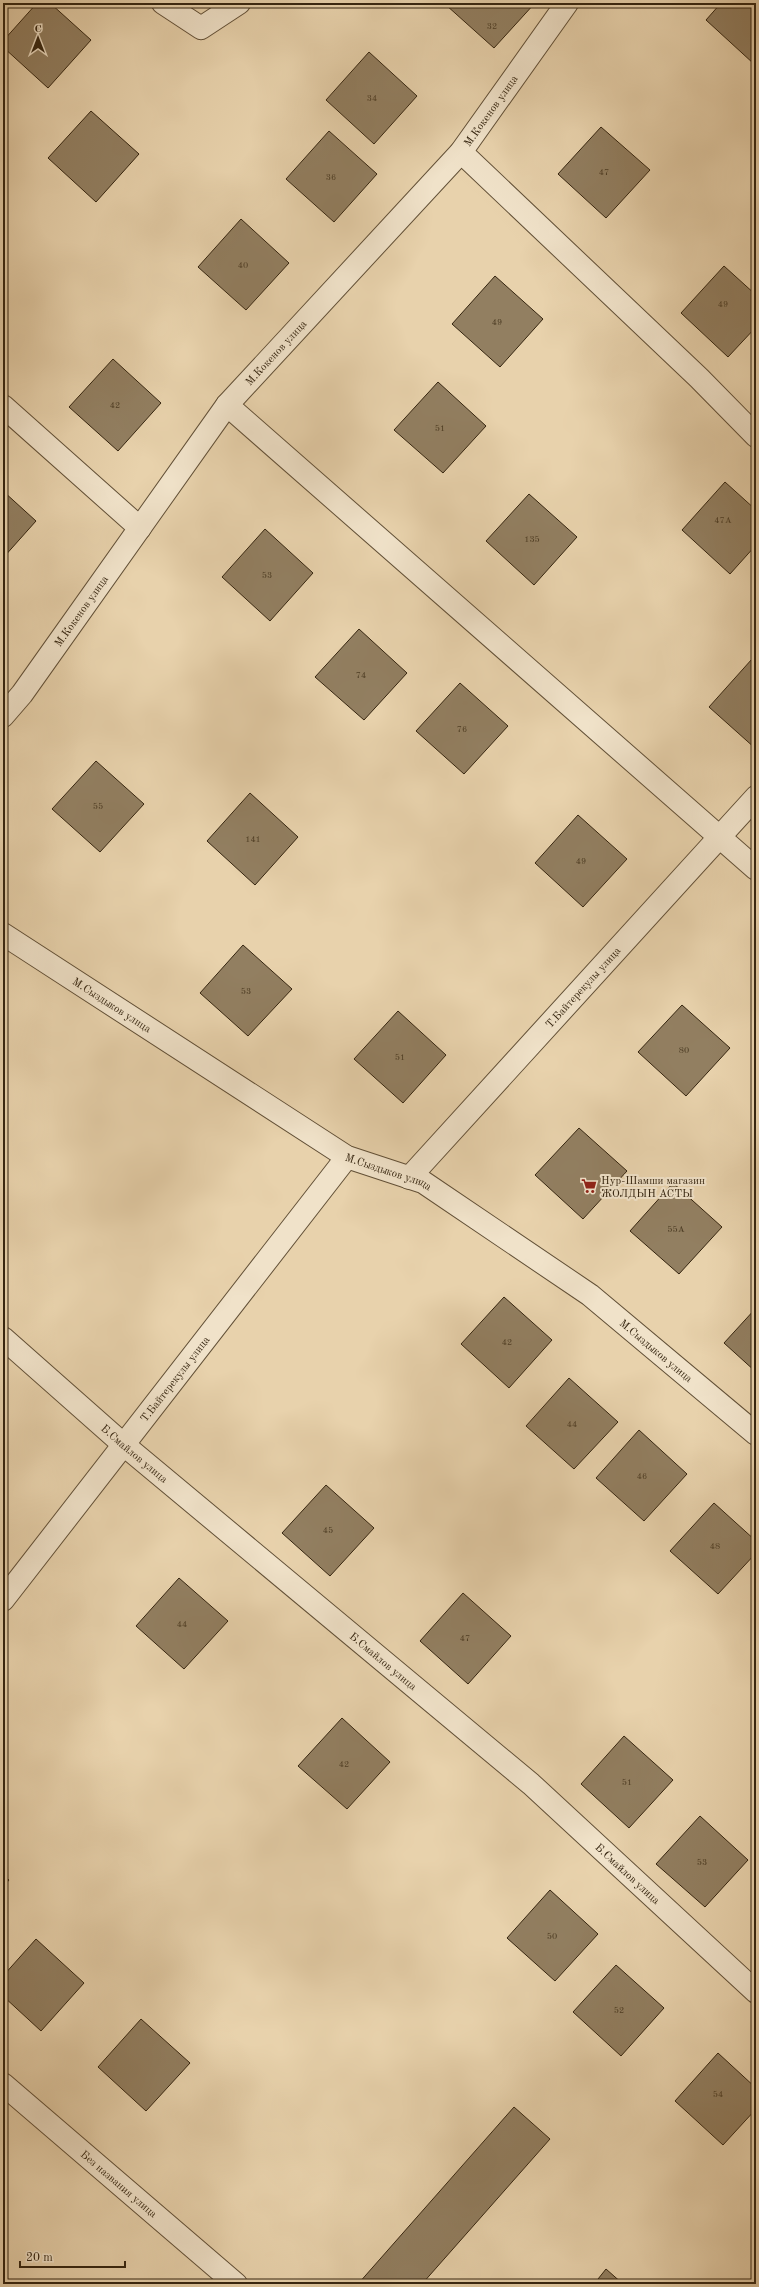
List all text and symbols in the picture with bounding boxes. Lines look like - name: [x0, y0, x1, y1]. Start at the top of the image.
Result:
- north arrow: [18, 18, 58, 58]
- house number: 32: [487, 22, 497, 31]
- text: С: [34, 24, 42, 35]
- street label: М.Кокенов улица: [463, 73, 521, 149]
- house number: 34: [367, 94, 377, 103]
- house number: 47: [599, 168, 609, 177]
- house number: 36: [326, 173, 336, 182]
- house number: 40: [238, 261, 248, 270]
- house number: 49: [718, 300, 728, 309]
- street label: М.Кокенов улица: [244, 318, 310, 388]
- house number: 49: [492, 318, 502, 327]
- house number: 42: [110, 401, 120, 410]
- house number: 51: [435, 424, 445, 433]
- house number: 47А: [714, 516, 732, 525]
- house number: 135: [524, 535, 540, 544]
- house number: 53: [262, 571, 272, 580]
- street label: М.Кокенов улица: [53, 574, 111, 649]
- house number: 74: [356, 671, 366, 680]
- house number: 76: [457, 725, 467, 734]
- house number: 55: [93, 802, 103, 811]
- house number: 141: [245, 835, 261, 844]
- house number: 49: [576, 857, 586, 866]
- street label: Т.Байтерекулы улица: [544, 945, 624, 1031]
- street label: М.Сыздыков улица: [70, 977, 153, 1036]
- house number: 53: [241, 987, 251, 996]
- house number: 80: [679, 1046, 689, 1055]
- house number: 51: [395, 1053, 405, 1062]
- street label: М.Сыздыков улица: [343, 1153, 434, 1194]
- place label: Нур-Шамши магазин ЖОЛДЫН АСТЫ: [601, 1176, 705, 1200]
- supermarket icon: Нур-Шамши магазин ЖОЛДЫН АСТЫ: [580, 1177, 598, 1195]
- house number: 55А: [667, 1225, 685, 1234]
- street label: М.Сыздыков улица: [617, 1318, 694, 1386]
- street label: Т.Байтерекулы улица: [139, 1334, 213, 1425]
- house number: 42: [502, 1338, 512, 1347]
- house number: 44: [567, 1420, 577, 1429]
- street label: Б.Смайлов улица: [98, 1423, 169, 1486]
- house number: 46: [637, 1472, 647, 1481]
- house number: 45: [323, 1526, 333, 1535]
- house number: 48: [710, 1542, 720, 1551]
- house number: 44: [177, 1620, 187, 1629]
- street label: Б.Смайлов улица: [347, 1631, 418, 1693]
- house number: 47: [460, 1634, 470, 1643]
- house number: 42: [339, 1760, 349, 1769]
- house number: 51: [622, 1778, 632, 1787]
- street label: Б.Смайлов улица: [592, 1842, 662, 1907]
- house number: 53: [697, 1858, 707, 1867]
- house number: 50: [547, 1932, 557, 1941]
- house number: 52: [614, 2006, 624, 2015]
- house number: 54: [713, 2090, 723, 2099]
- street label: Без названия улица: [78, 2149, 159, 2221]
- scale bar: [20, 2243, 125, 2269]
- text: 20 m: [26, 2252, 53, 2264]

